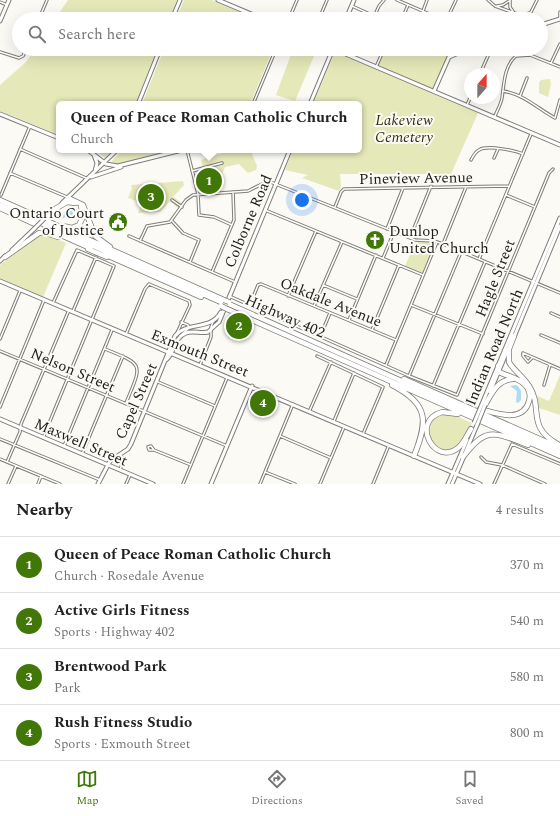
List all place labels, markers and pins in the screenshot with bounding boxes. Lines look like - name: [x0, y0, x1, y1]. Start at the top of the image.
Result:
- pin: 1: [196, 166, 222, 196]
- pin: 3: [138, 182, 164, 212]
- place label: Ontario Court of Justice: [9, 202, 104, 242]
- public building icon: Ontario Court of Justice: [107, 211, 129, 233]
- place label: Dunlop United Church: [389, 220, 489, 260]
- church icon: Dunlop United Church: [364, 229, 386, 251]
- pin: 2: [226, 311, 252, 341]
- pin: 4: [250, 388, 276, 418]

